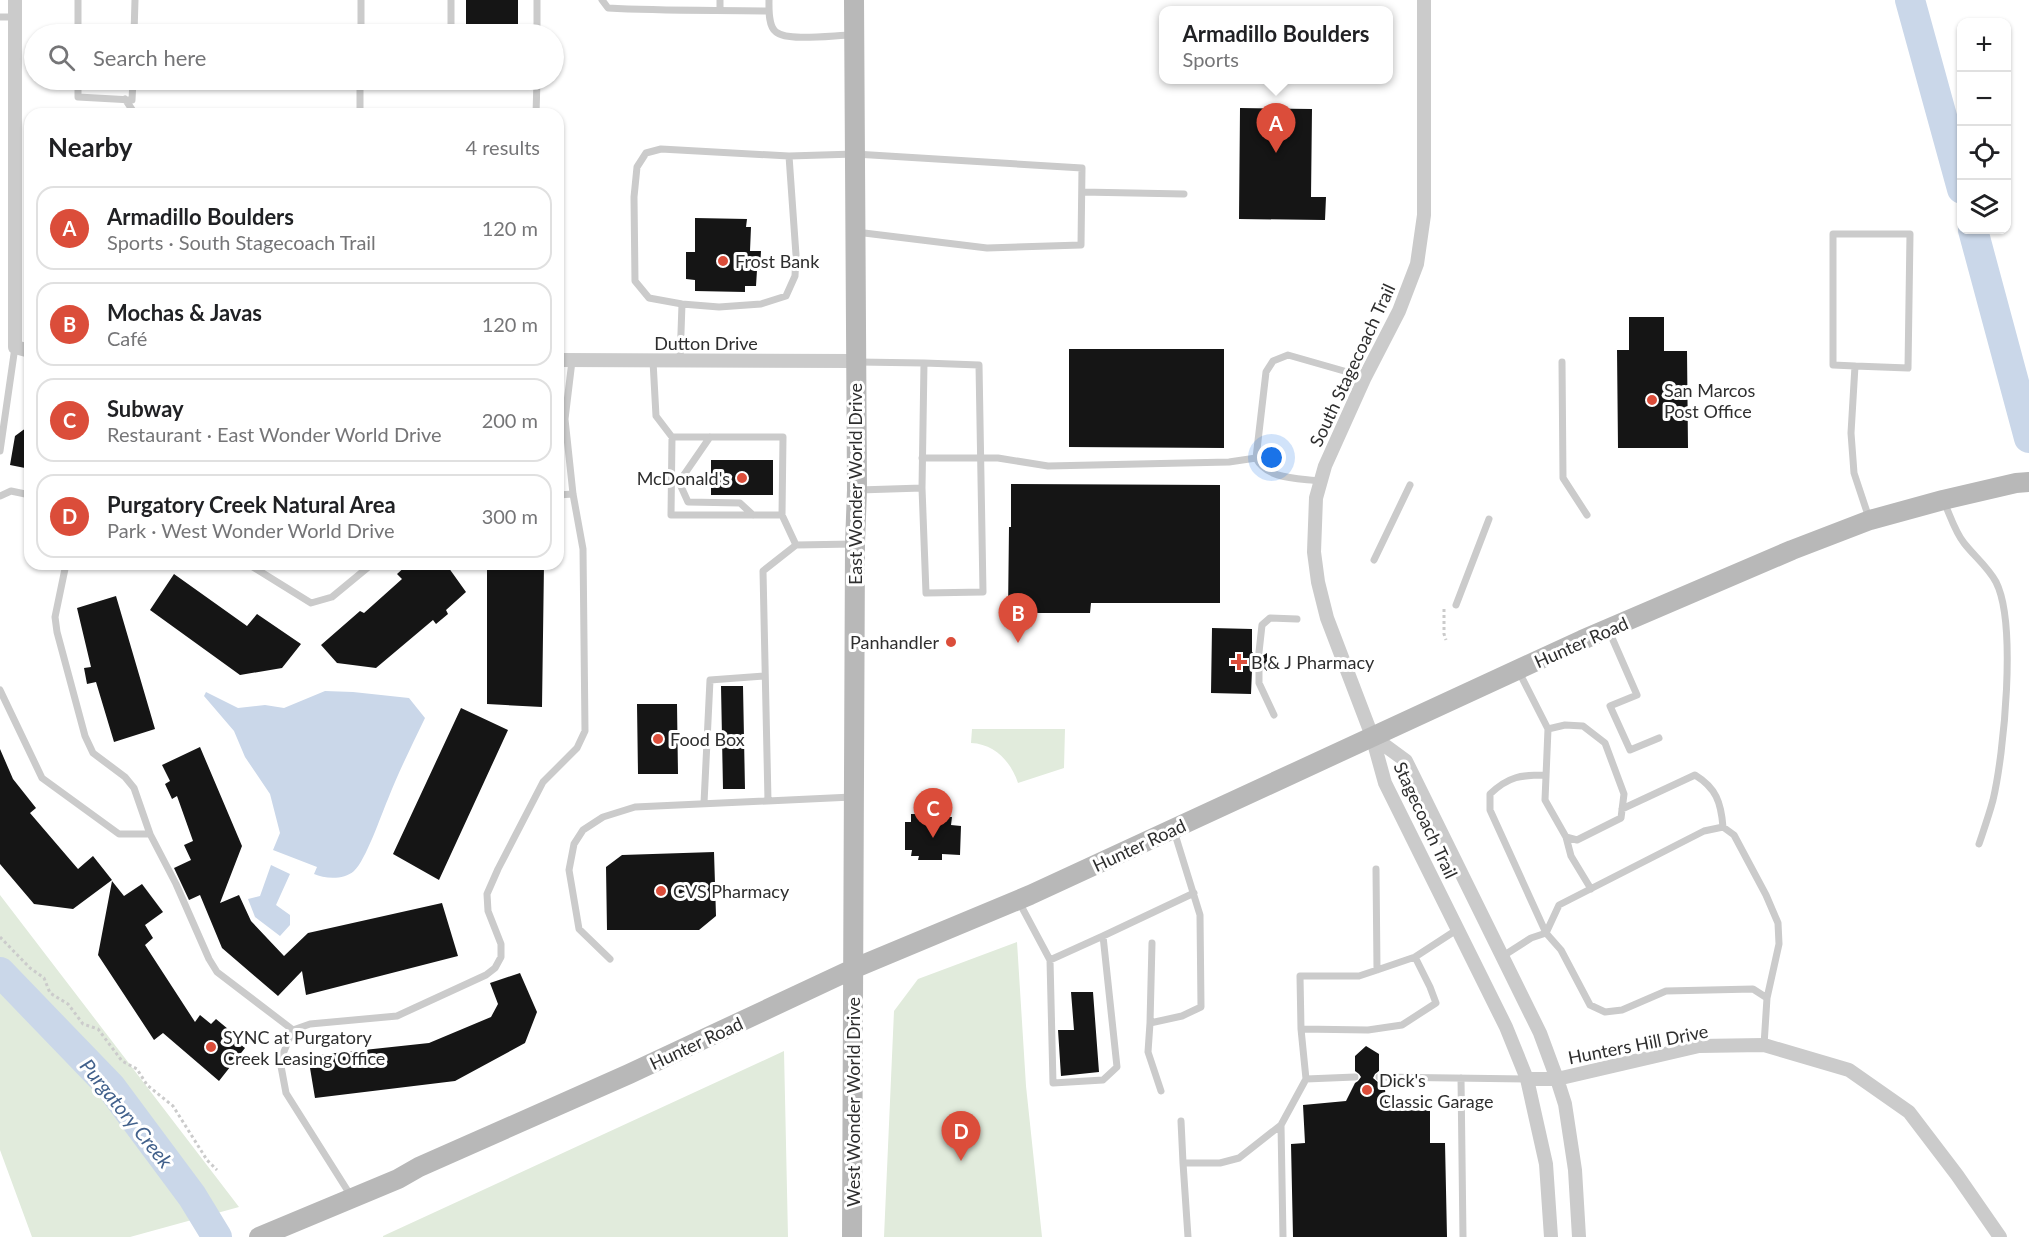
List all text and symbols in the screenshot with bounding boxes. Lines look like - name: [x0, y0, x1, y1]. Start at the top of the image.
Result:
- popup: [1159, 6, 1393, 84]
- map controls: [1957, 18, 2011, 234]
- button: +: [1957, 18, 2011, 72]
- text: Armadillo Boulders: [1183, 20, 1369, 47]
- search box: [24, 24, 564, 90]
- icon: search: [45, 41, 78, 74]
- text: Search here: [93, 44, 206, 71]
- text: Sports: [1183, 47, 1239, 71]
- button: −: [1957, 72, 2011, 126]
- pin: A: [1256, 104, 1296, 153]
- button: locate: [1957, 126, 2011, 180]
- text: Nearby: [48, 131, 133, 163]
- text: 4 results: [465, 135, 540, 159]
- button: layers: [1957, 180, 2011, 234]
- text: Armadillo Boulders: [107, 203, 294, 230]
- text: A: [63, 216, 76, 240]
- text: 120 m: [482, 216, 538, 240]
- text: Sports · South Stagecoach Trail: [107, 230, 376, 254]
- place label: Frost Bank: [735, 250, 820, 272]
- marker: Frost Bank: [716, 254, 730, 268]
- street label: South Stagecoach Trail: [1305, 280, 1399, 450]
- text: Mochas & Javas: [107, 299, 262, 326]
- text: B: [63, 312, 76, 336]
- text: 120 m: [482, 312, 538, 336]
- text: Café: [107, 326, 147, 350]
- street label: Dutton Drive: [654, 332, 758, 354]
- place label: San Marcos Post Office: [1664, 379, 1755, 422]
- street label: East Wonder World Drive: [844, 383, 866, 585]
- marker: San Marcos Post Office: [1645, 393, 1659, 407]
- text: Subway: [107, 395, 184, 422]
- text: C: [63, 408, 76, 432]
- text: 200 m: [482, 408, 538, 432]
- text: Restaurant · East Wonder World Drive: [107, 422, 442, 446]
- your location: [1257, 443, 1286, 472]
- place label: McDonald's: [637, 467, 730, 489]
- marker: McDonald's: [735, 471, 749, 485]
- text: Purgatory Creek Natural Area: [107, 491, 396, 518]
- text: D: [62, 504, 77, 528]
- text: 300 m: [482, 504, 538, 528]
- text: Park · West Wonder World Drive: [107, 518, 395, 542]
- pin: B: [998, 594, 1038, 643]
- street label: Hunter Road: [1531, 612, 1631, 672]
- place label: Panhandler: [850, 631, 939, 653]
- marker: Panhandler: [944, 635, 958, 649]
- place label: B & J Pharmacy: [1251, 651, 1375, 673]
- marker: B & J Pharmacy: [1232, 655, 1246, 669]
- place label: Food Box: [670, 728, 745, 750]
- marker: Food Box: [651, 732, 665, 746]
- street label: Stagecoach Trail: [1389, 758, 1463, 882]
- pin: C: [914, 788, 952, 838]
- street label: Hunter Road: [1089, 814, 1189, 876]
- place label: CVS Pharmacy: [673, 880, 790, 902]
- marker: CVS Pharmacy: [654, 884, 668, 898]
- street label: West Wonder World Drive: [842, 997, 864, 1207]
- street label: Hunter Road: [646, 1012, 746, 1074]
- street label: Hunters Hill Drive: [1566, 1020, 1710, 1068]
- place label: SYNC at Purgatory Creek Leasing Office: [223, 1026, 385, 1069]
- marker: SYNC at Purgatory Creek Leasing Office: [204, 1040, 218, 1054]
- water label: Purgatory Creek: [76, 1054, 179, 1173]
- place label: Dick's Classic Garage: [1379, 1069, 1493, 1112]
- marker: Dick's Classic Garage: [1360, 1083, 1374, 1097]
- pin: D: [942, 1112, 980, 1161]

